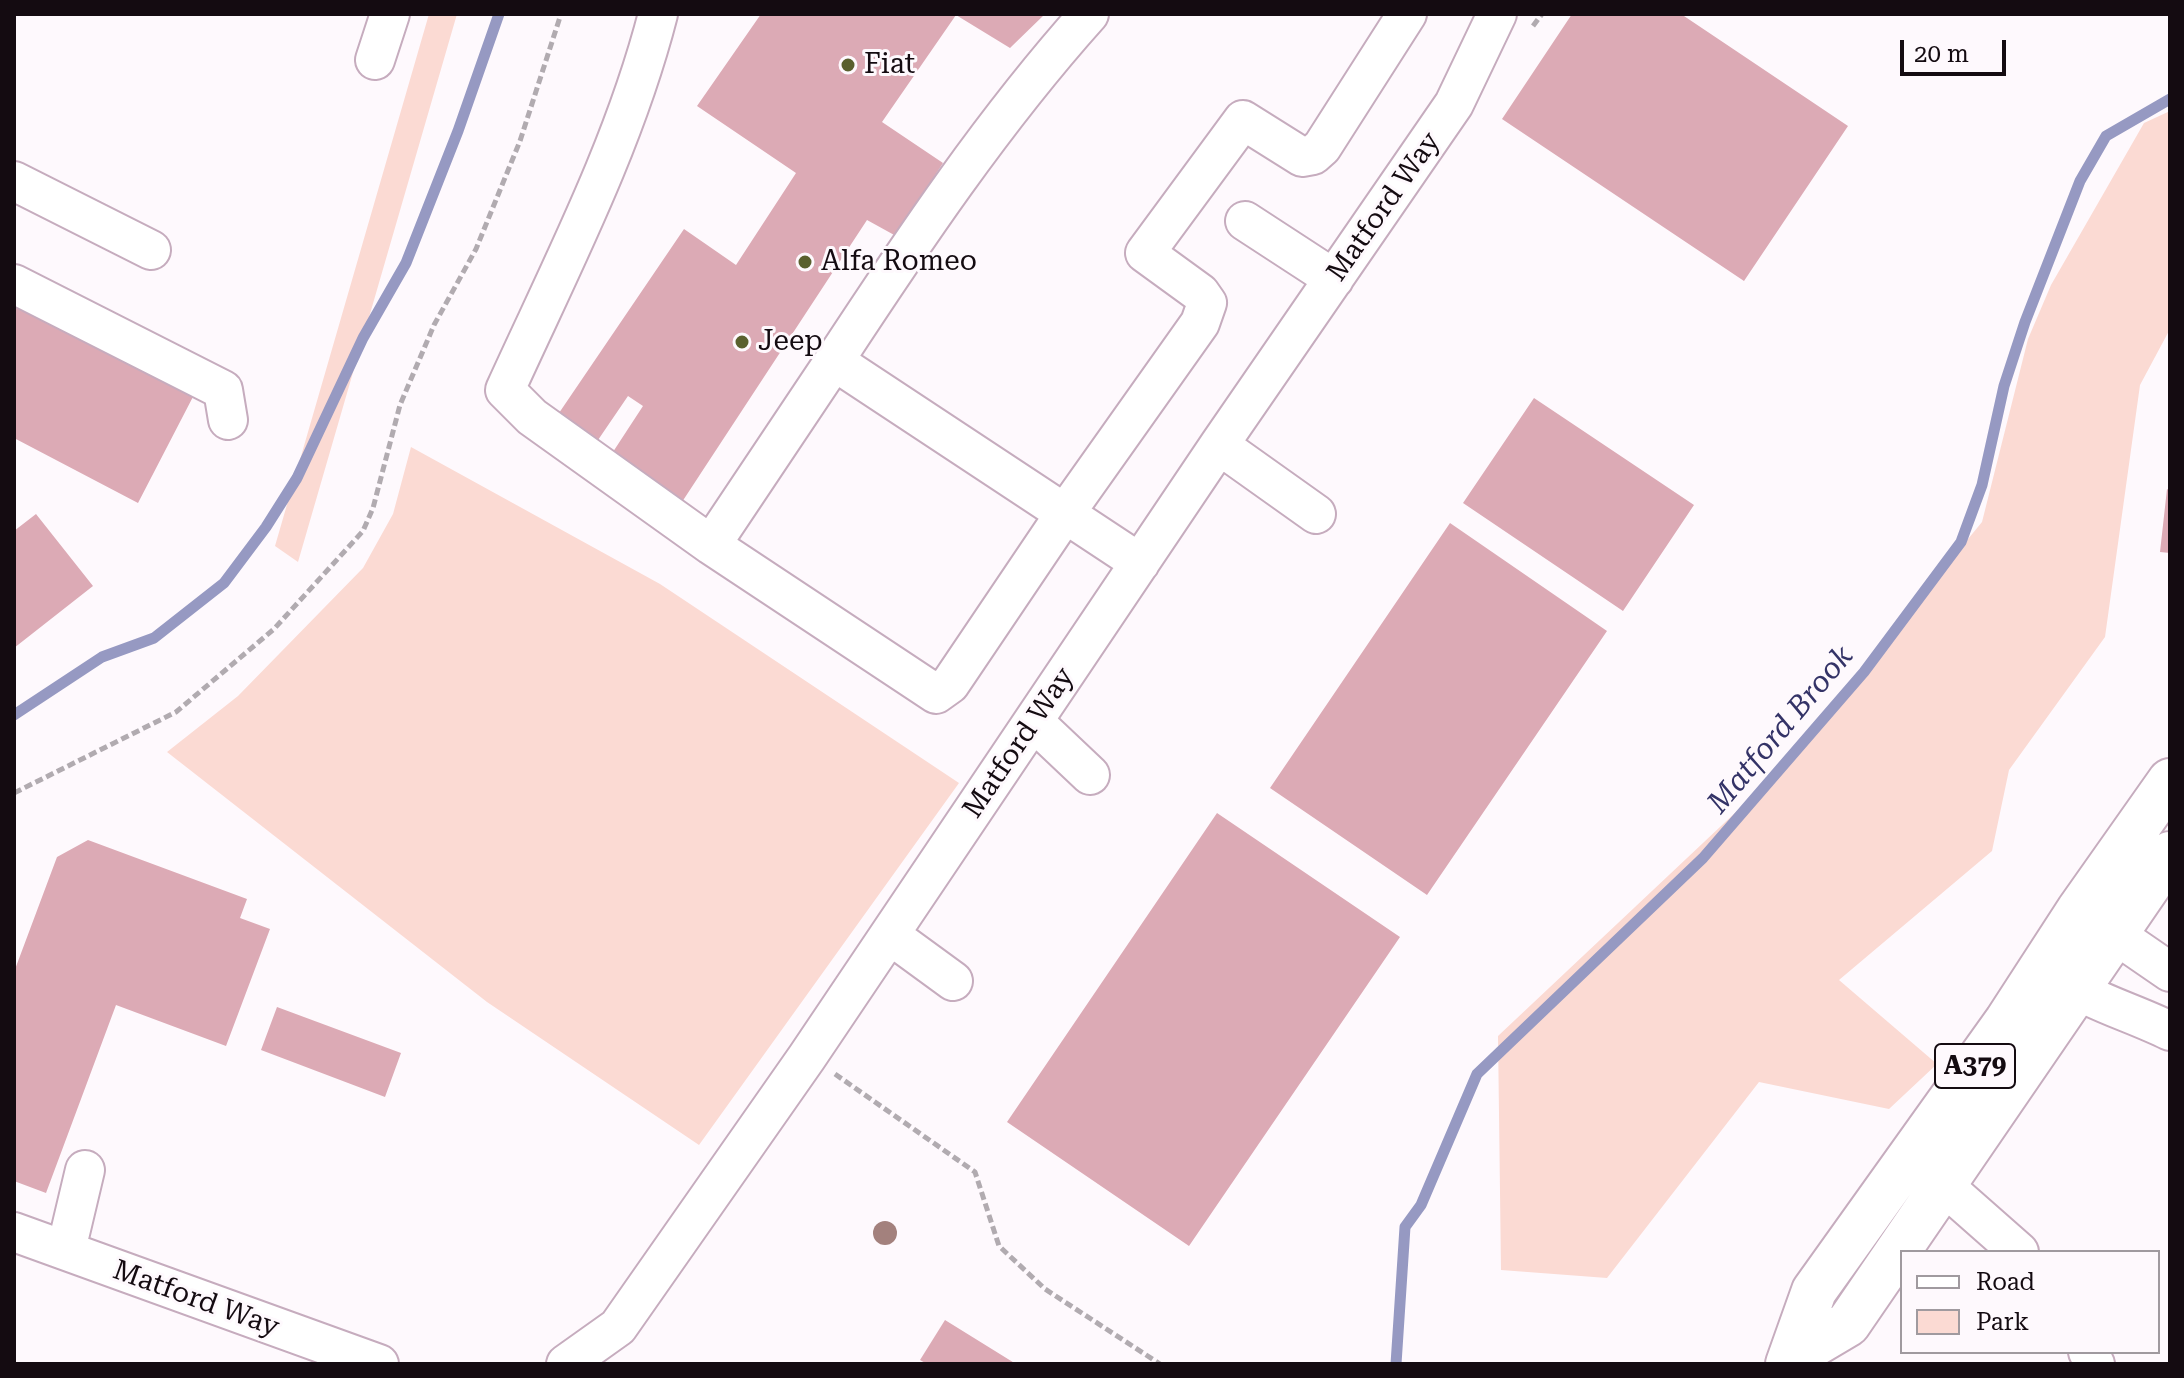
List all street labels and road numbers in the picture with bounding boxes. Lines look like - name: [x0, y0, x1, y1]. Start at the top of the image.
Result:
- street label: Matford Way: [1320, 126, 1448, 288]
- street label: Matford Way: [956, 661, 1082, 825]
- road number: A379: [1935, 1044, 2015, 1088]
- street label: Matford Way: [108, 1253, 284, 1345]

